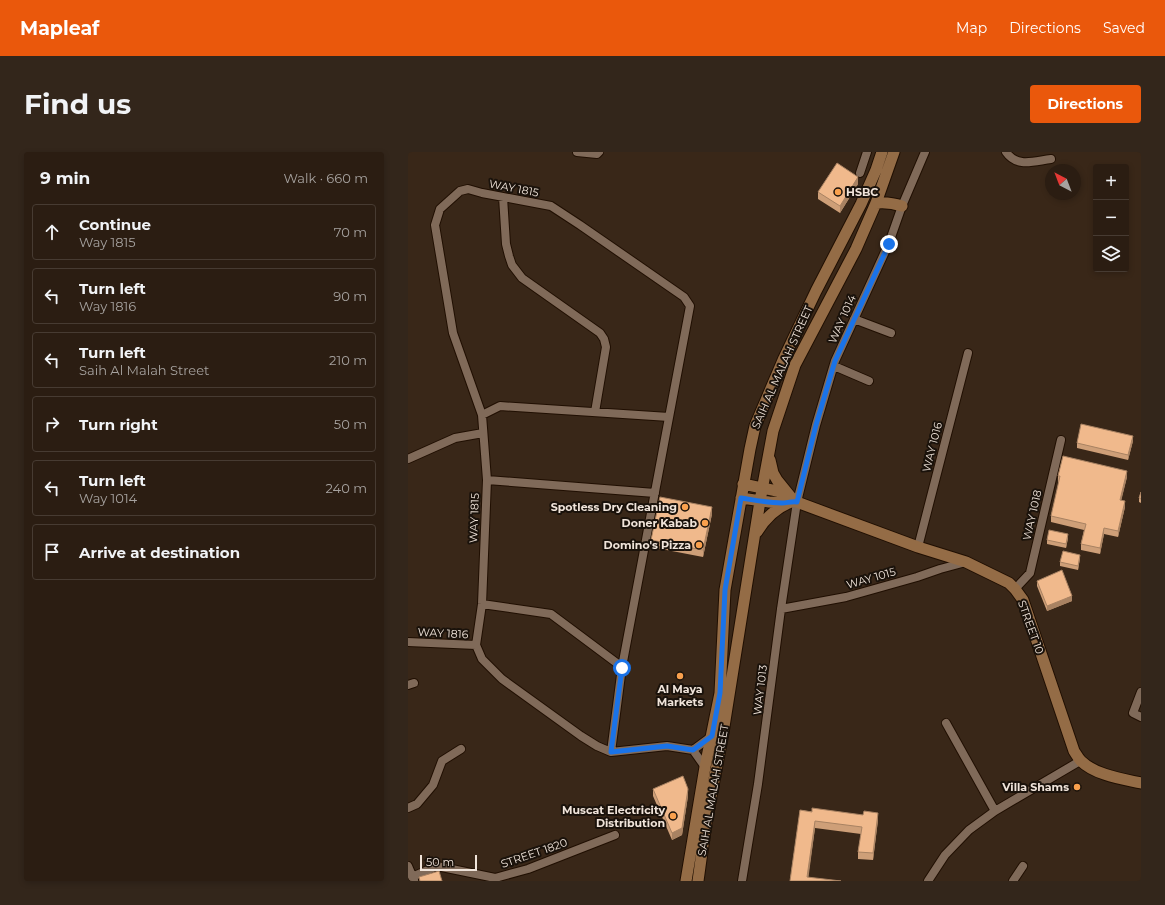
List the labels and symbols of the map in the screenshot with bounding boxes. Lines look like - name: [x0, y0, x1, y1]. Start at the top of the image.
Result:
- north arrow: [1045, 164, 1081, 200]
- street label: WAY 1815: [488, 176, 540, 200]
- place label: HSBC: [846, 185, 878, 199]
- marker: HSBC: [833, 187, 843, 197]
- route end: [880, 235, 898, 253]
- street label: WAY 1014: [825, 292, 859, 345]
- street label: SAIH AL MALAH STREET: [748, 303, 816, 431]
- street label: WAY 1016: [919, 420, 945, 473]
- street label: WAY 1018: [1019, 488, 1045, 542]
- street label: WAY 1815: [466, 493, 482, 543]
- place label: Spotless Dry Cleaning: [551, 500, 677, 514]
- marker: Spotless Dry Cleaning: [680, 502, 690, 512]
- place label: Doner Kabab: [622, 516, 697, 530]
- marker: Doner Kabab: [700, 518, 710, 528]
- place label: Domino's Pizza: [604, 538, 691, 552]
- marker: Domino's Pizza: [694, 540, 704, 550]
- street label: WAY 1015: [845, 564, 897, 592]
- street label: STREET 10: [1015, 598, 1047, 656]
- street label: WAY 1816: [417, 625, 469, 641]
- route start: [613, 659, 631, 677]
- street label: WAY 1013: [750, 664, 770, 716]
- marker: Al Maya Markets: [675, 671, 685, 681]
- place label: Al Maya Markets: [656, 682, 703, 709]
- street label: SAIH AL MALAH STREET: [695, 722, 732, 857]
- place label: Villa Shams: [1001, 780, 1069, 794]
- marker: Villa Shams: [1072, 782, 1082, 792]
- place label: Muscat Electricity Distribution: [562, 803, 665, 830]
- marker: Muscat Electricity Distribution: [668, 811, 678, 821]
- street label: STREET 1820: [499, 835, 569, 871]
- scale bar: [420, 853, 477, 872]

